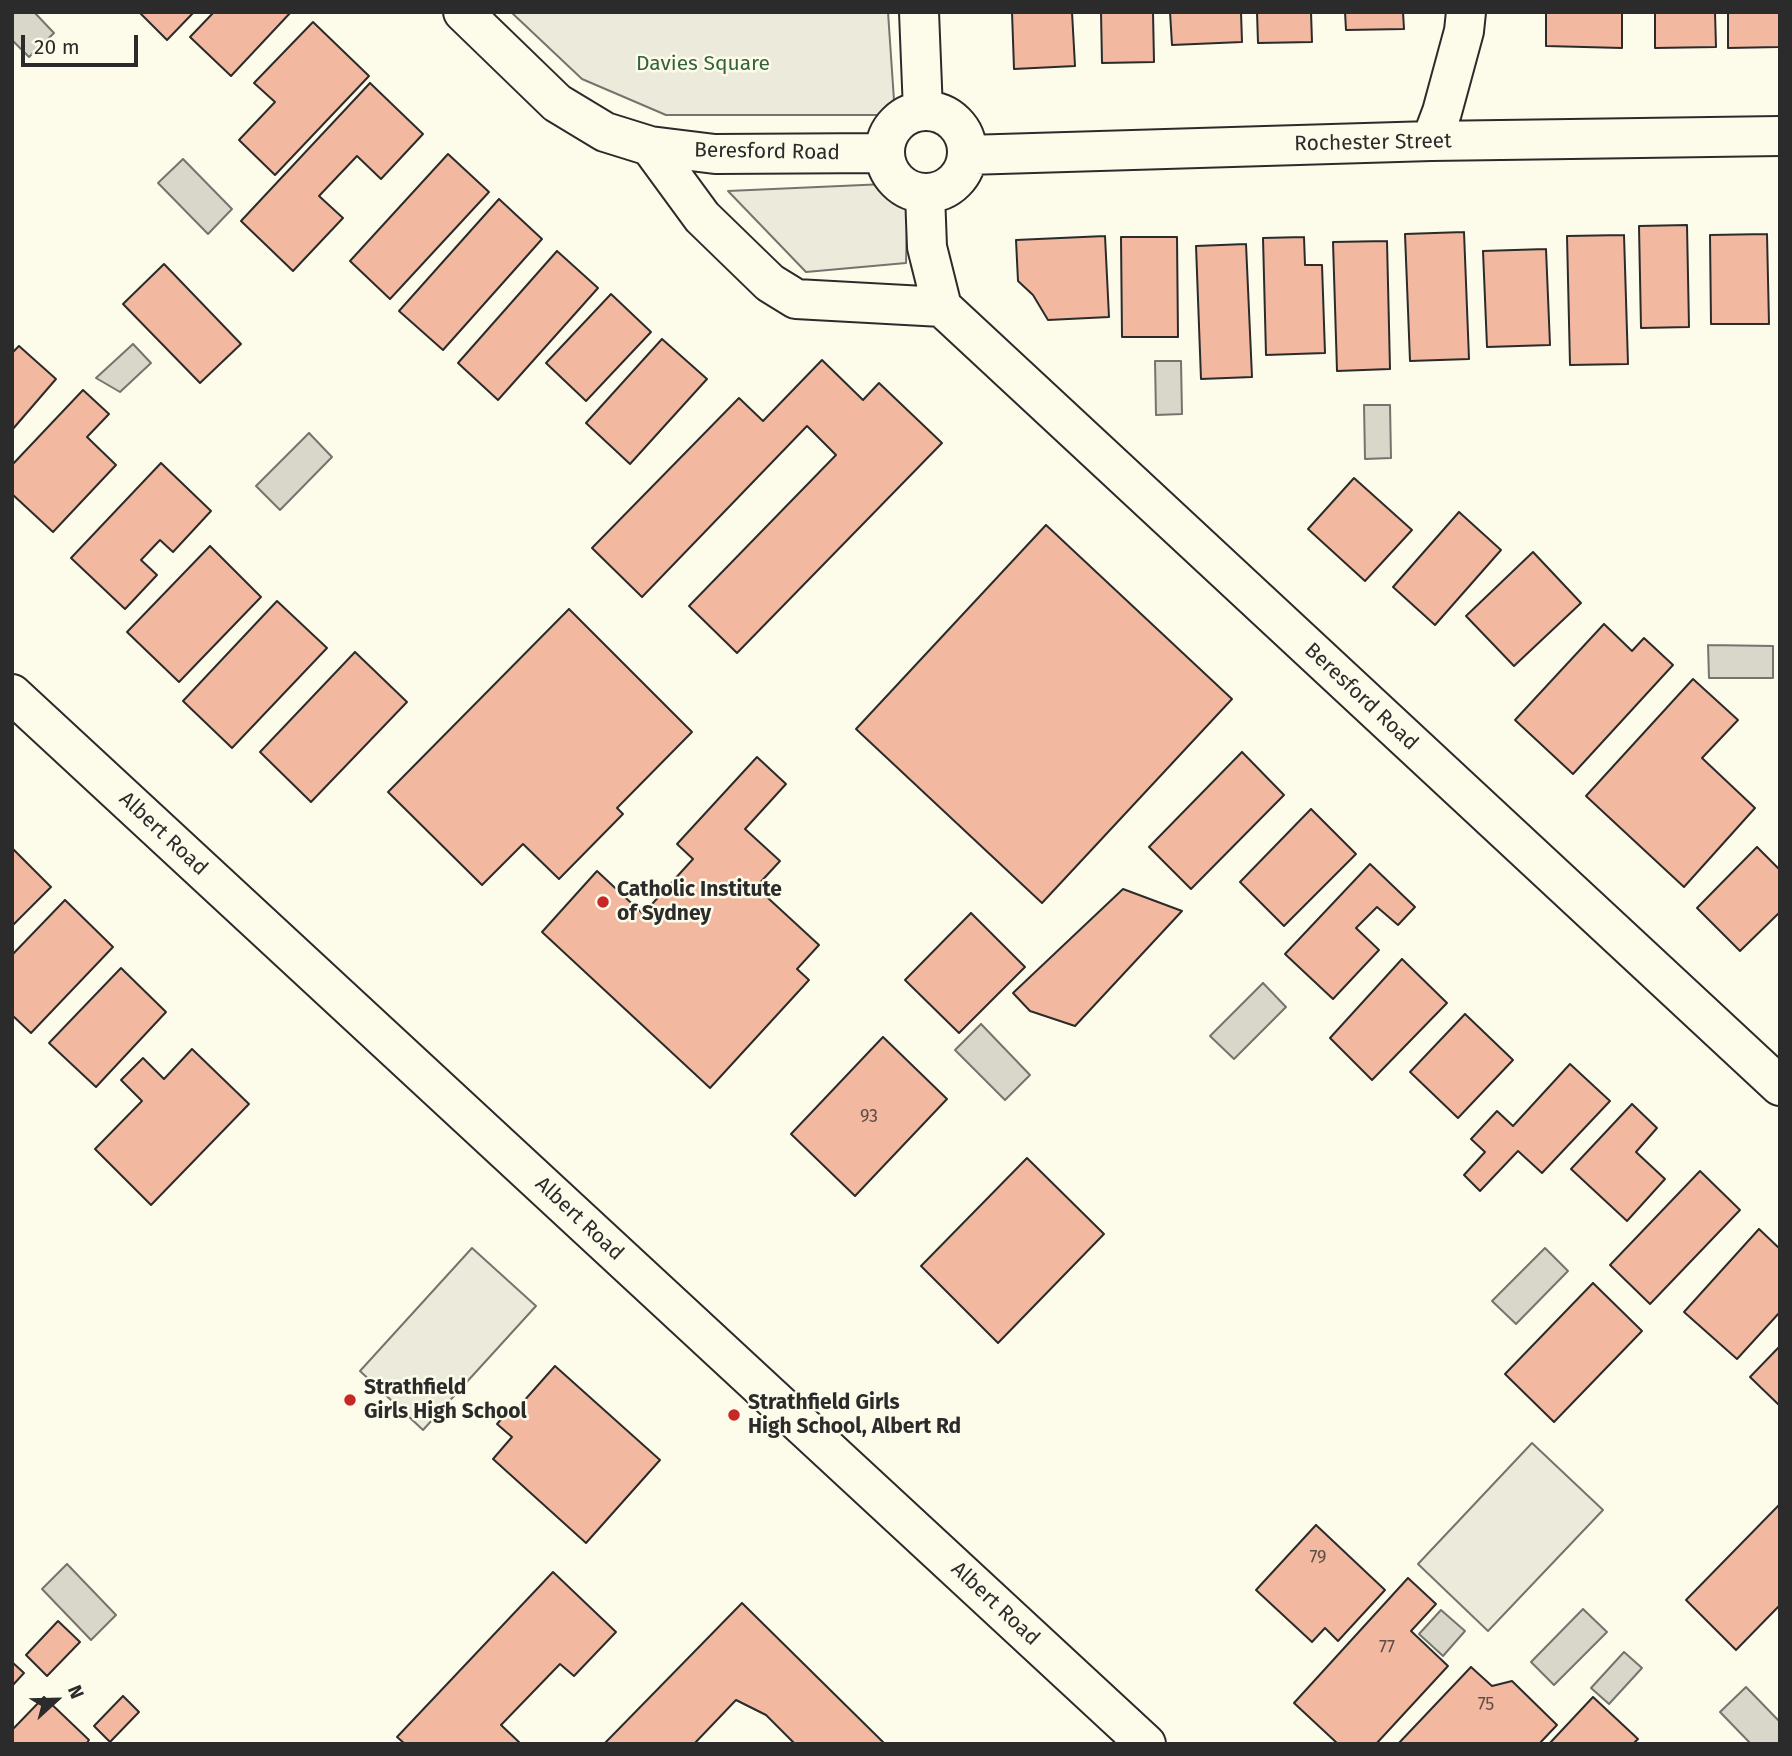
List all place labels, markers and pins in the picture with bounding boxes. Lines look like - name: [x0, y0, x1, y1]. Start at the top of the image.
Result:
- place label: Catholic Institute of Sydney: [617, 877, 782, 927]
- marker: Catholic Institute of Sydney: [595, 894, 611, 910]
- place label: Strathfield Girls High School: [364, 1375, 527, 1425]
- place label: Strathfield Girls High School, Albert Rd: [748, 1390, 961, 1440]
- marker: Strathfield Girls High School: [342, 1392, 358, 1408]
- marker: Strathfield Girls High School, Albert Rd: [726, 1407, 742, 1423]

